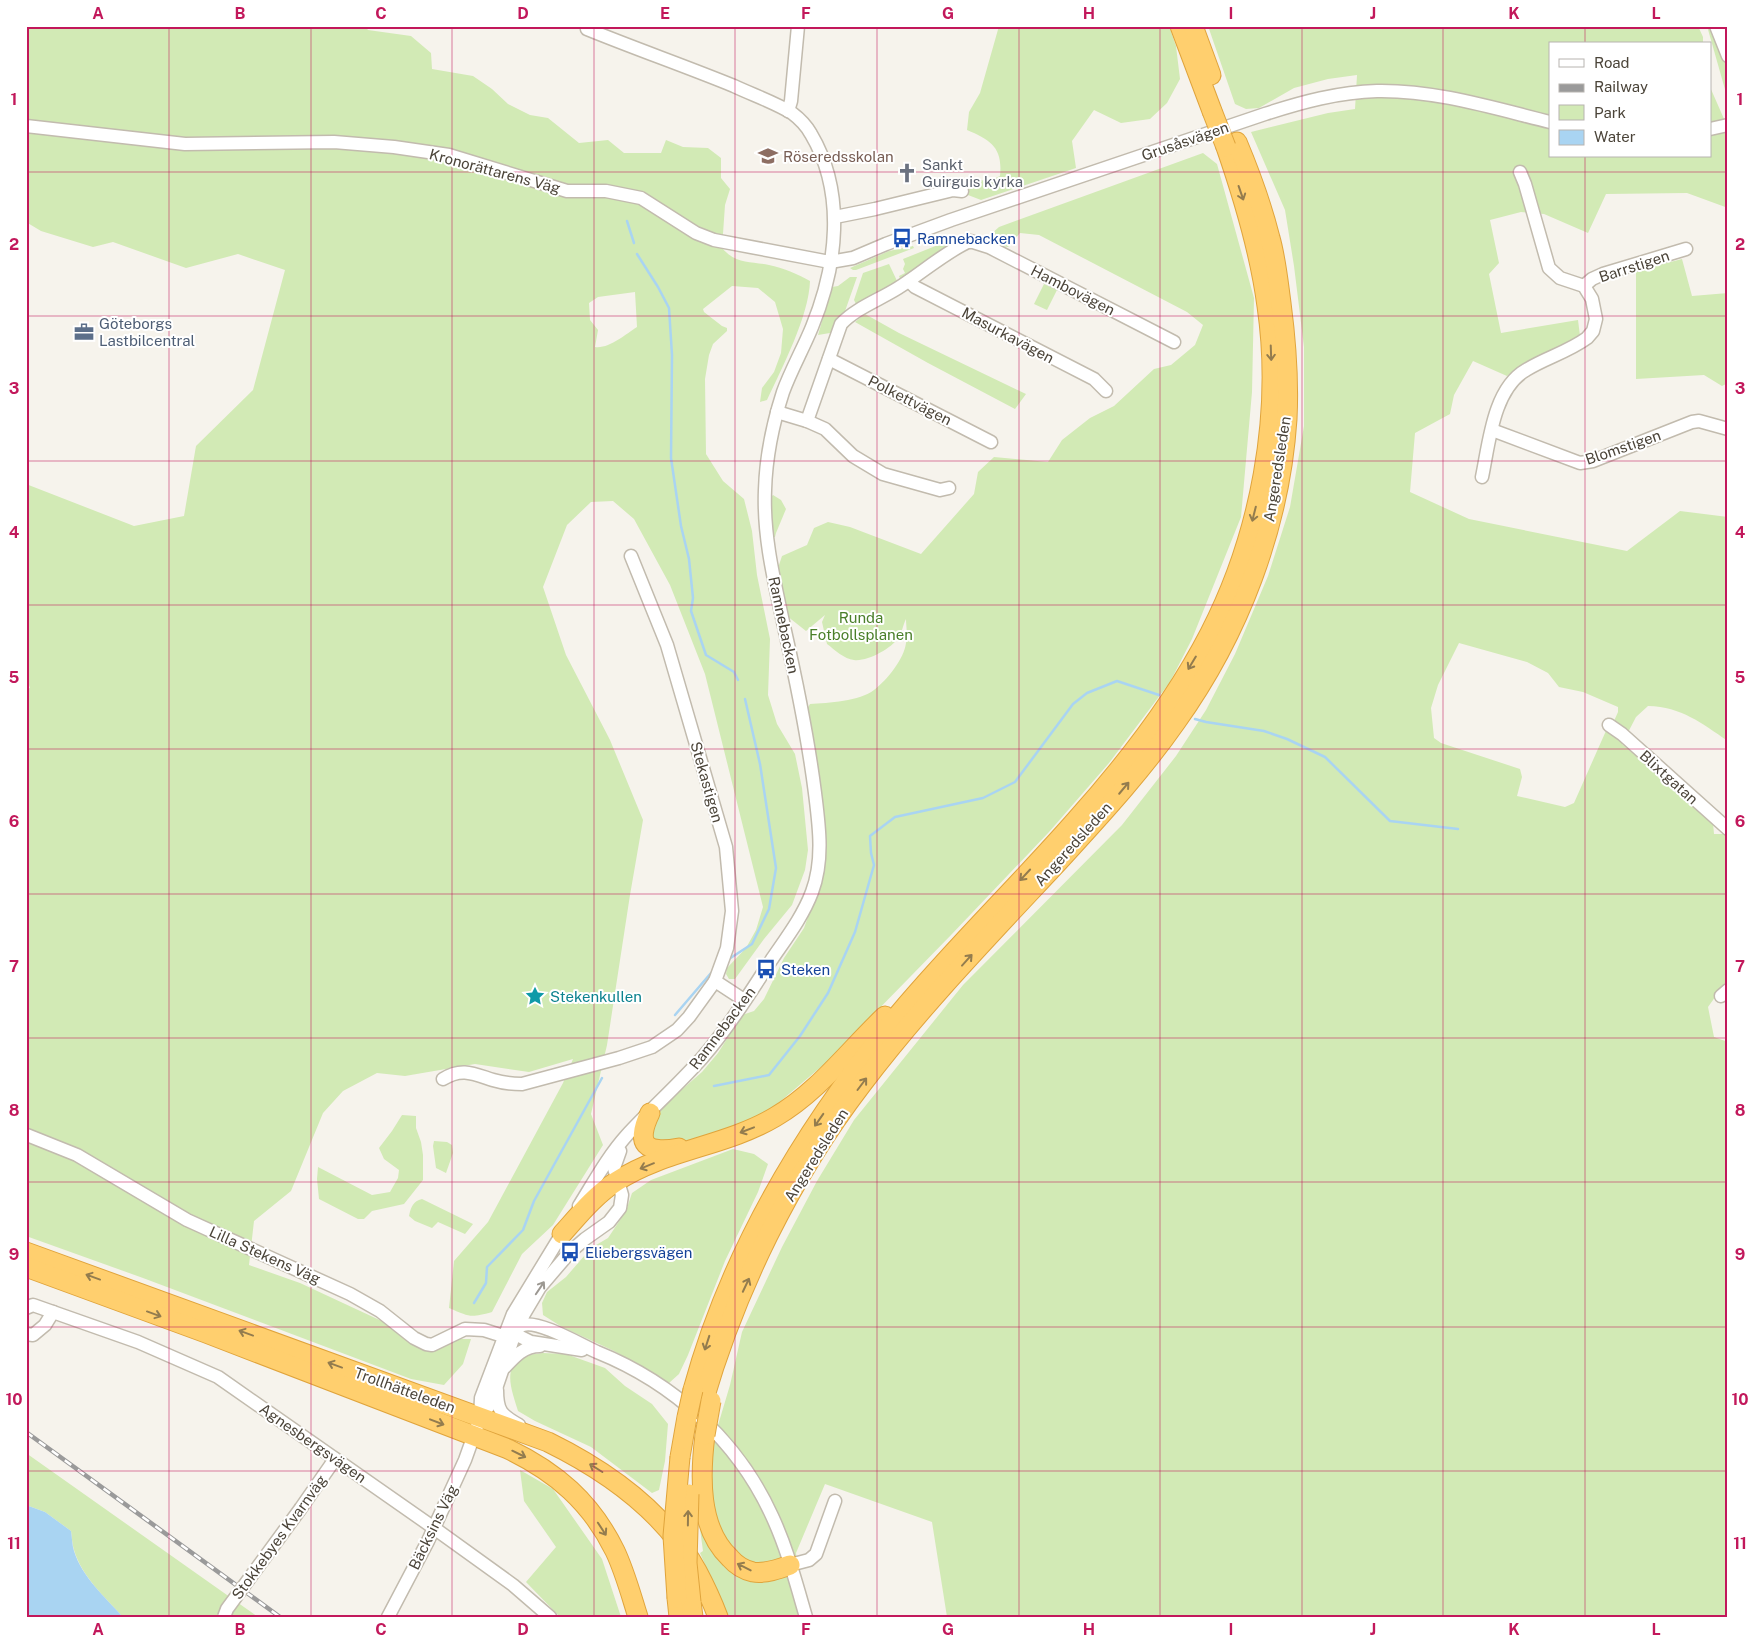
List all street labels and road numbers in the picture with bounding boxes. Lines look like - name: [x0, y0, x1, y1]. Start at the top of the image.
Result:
- street label: Grusåsvägen: [1139, 118, 1231, 164]
- street label: Kronorättarens Väg: [428, 145, 562, 197]
- street label: Barrstigen: [1597, 247, 1671, 285]
- street label: Hambovägen: [1028, 262, 1118, 318]
- street label: Masurkavägen: [959, 304, 1057, 366]
- street label: Polkettvägen: [865, 372, 955, 428]
- street label: Angeredsleden: [1260, 415, 1294, 523]
- street label: Blomstigen: [1583, 426, 1663, 468]
- street label: Ramnebacken: [765, 575, 803, 675]
- street label: Stekastigen: [687, 740, 727, 824]
- street label: Blixtgatan: [1636, 747, 1702, 807]
- street label: Angeredsleden: [1031, 799, 1115, 889]
- street label: Ramnebacken: [685, 983, 759, 1073]
- street label: Angeredsleden: [781, 1105, 851, 1205]
- street label: Lilla Stekens Väg: [207, 1223, 323, 1287]
- street label: Trollhätteleden: [352, 1364, 458, 1416]
- street label: Agnesbergsvägen: [256, 1400, 370, 1486]
- street label: Stokkebyes Kvarnväg: [228, 1471, 330, 1603]
- street label: Bäcksins Väg: [405, 1482, 461, 1572]

